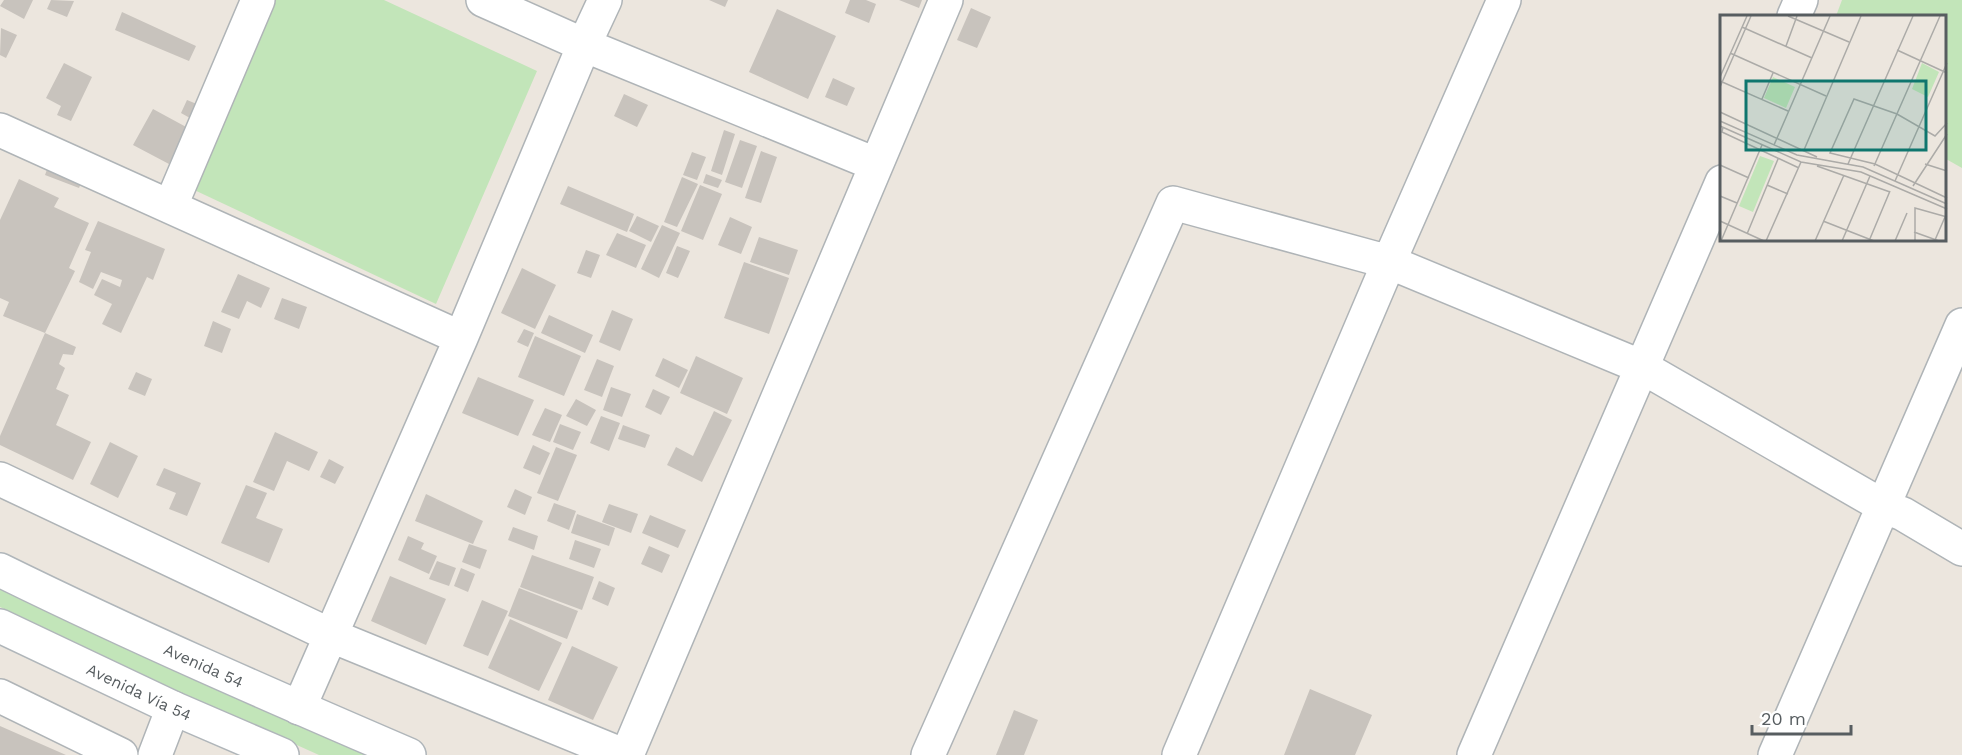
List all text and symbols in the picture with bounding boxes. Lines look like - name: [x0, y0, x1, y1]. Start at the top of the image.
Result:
- inset map: [1720, 15, 1947, 242]
- street label: Avenida 54: [161, 640, 247, 692]
- street label: Avenida Vía 54: [84, 660, 194, 725]
- scale bar: [1752, 698, 1851, 736]
- text: 20 m: [1761, 708, 1806, 729]

